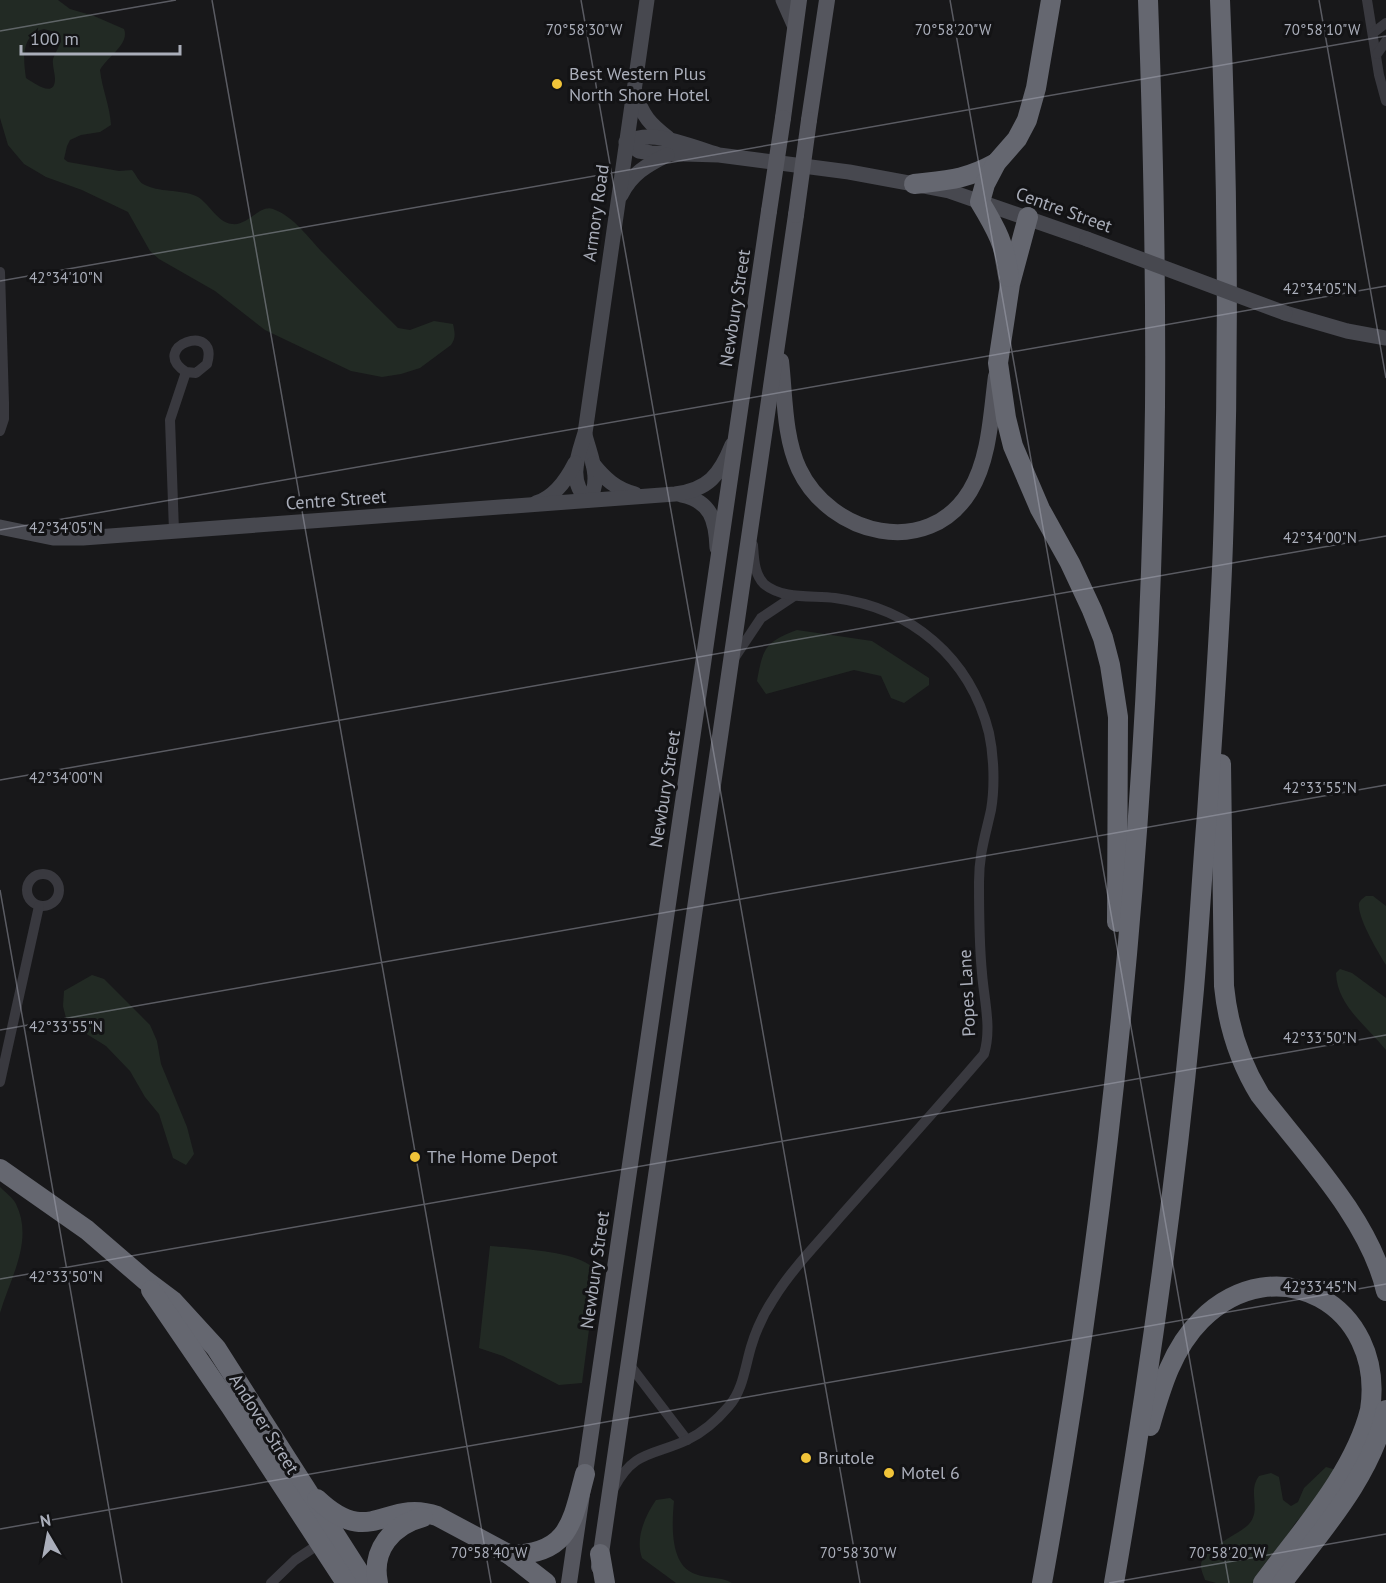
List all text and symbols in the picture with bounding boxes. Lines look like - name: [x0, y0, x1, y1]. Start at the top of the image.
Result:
- scale bar: [21, 18, 180, 56]
- text: 70°58'30"W: [546, 20, 623, 39]
- text: 70°58'20"W: [915, 20, 992, 39]
- text: 70°58'10"W: [1284, 20, 1361, 39]
- text: 100 m: [30, 27, 79, 50]
- place label: Best Western Plus North Shore Hotel: [569, 62, 710, 106]
- marker: Best Western Plus North Shore Hotel: [550, 77, 564, 91]
- street label: Armory Road: [577, 163, 614, 263]
- street label: Centre Street: [1013, 181, 1115, 238]
- street label: Newbury Street: [714, 248, 755, 368]
- text: 42°34'10"N: [29, 268, 103, 287]
- text: 42°34'05"N: [1283, 279, 1357, 298]
- street label: Centre Street: [285, 485, 387, 514]
- text: 42°34'05"N: [29, 518, 103, 537]
- text: 42°34'00"N: [1283, 528, 1357, 547]
- street label: Newbury Street: [644, 729, 685, 849]
- text: 42°34'00"N: [29, 768, 103, 787]
- text: 42°33'55"N: [1283, 778, 1357, 797]
- street label: Popes Lane: [953, 949, 980, 1037]
- text: 42°33'55"N: [29, 1017, 103, 1036]
- text: 42°33'50"N: [1283, 1028, 1357, 1047]
- place label: The Home Depot: [427, 1145, 558, 1168]
- marker: The Home Depot: [408, 1150, 422, 1164]
- street label: Newbury Street: [575, 1210, 614, 1330]
- text: 42°33'50"N: [29, 1267, 103, 1286]
- text: 42°33'45"N: [1283, 1277, 1357, 1296]
- street label: Andover Street: [224, 1369, 304, 1478]
- place label: Brutole: [818, 1446, 874, 1469]
- marker: Brutole: [799, 1451, 813, 1465]
- place label: Motel 6: [901, 1461, 960, 1484]
- marker: Motel 6: [882, 1466, 896, 1480]
- north arrow: [18, 1505, 78, 1565]
- text: N: [38, 1509, 52, 1531]
- text: 70°58'40"W: [451, 1543, 528, 1562]
- text: 70°58'30"W: [820, 1543, 897, 1562]
- text: 70°58'20"W: [1189, 1543, 1266, 1562]

